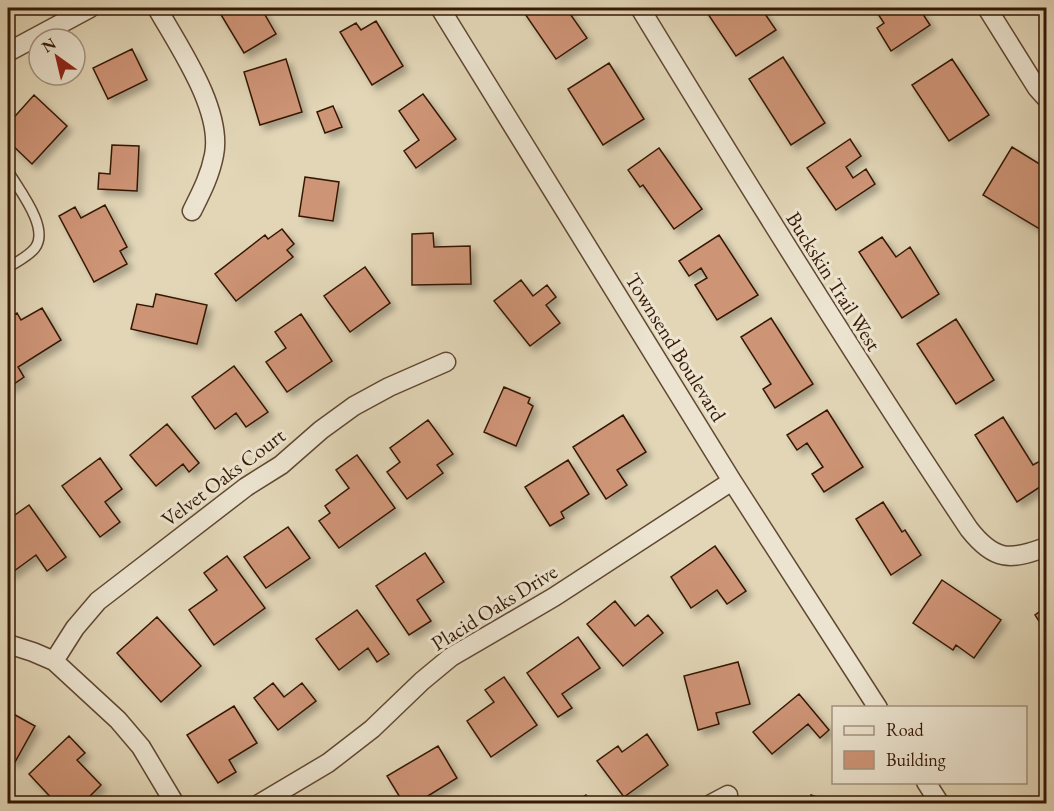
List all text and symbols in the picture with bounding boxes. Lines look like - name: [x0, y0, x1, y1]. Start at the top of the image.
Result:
- north arrow: [27, 27, 87, 87]
- text: N: [38, 33, 60, 57]
- street label: Buckskin Trail West: [780, 206, 888, 356]
- street label: Townsend Boulevard: [619, 268, 733, 427]
- street label: Velvet Oaks Court: [156, 421, 291, 532]
- street label: Placid Oaks Drive: [426, 557, 562, 657]
- legend: [832, 706, 1027, 784]
- text: Road: [886, 718, 925, 741]
- text: Building: [886, 748, 946, 771]

